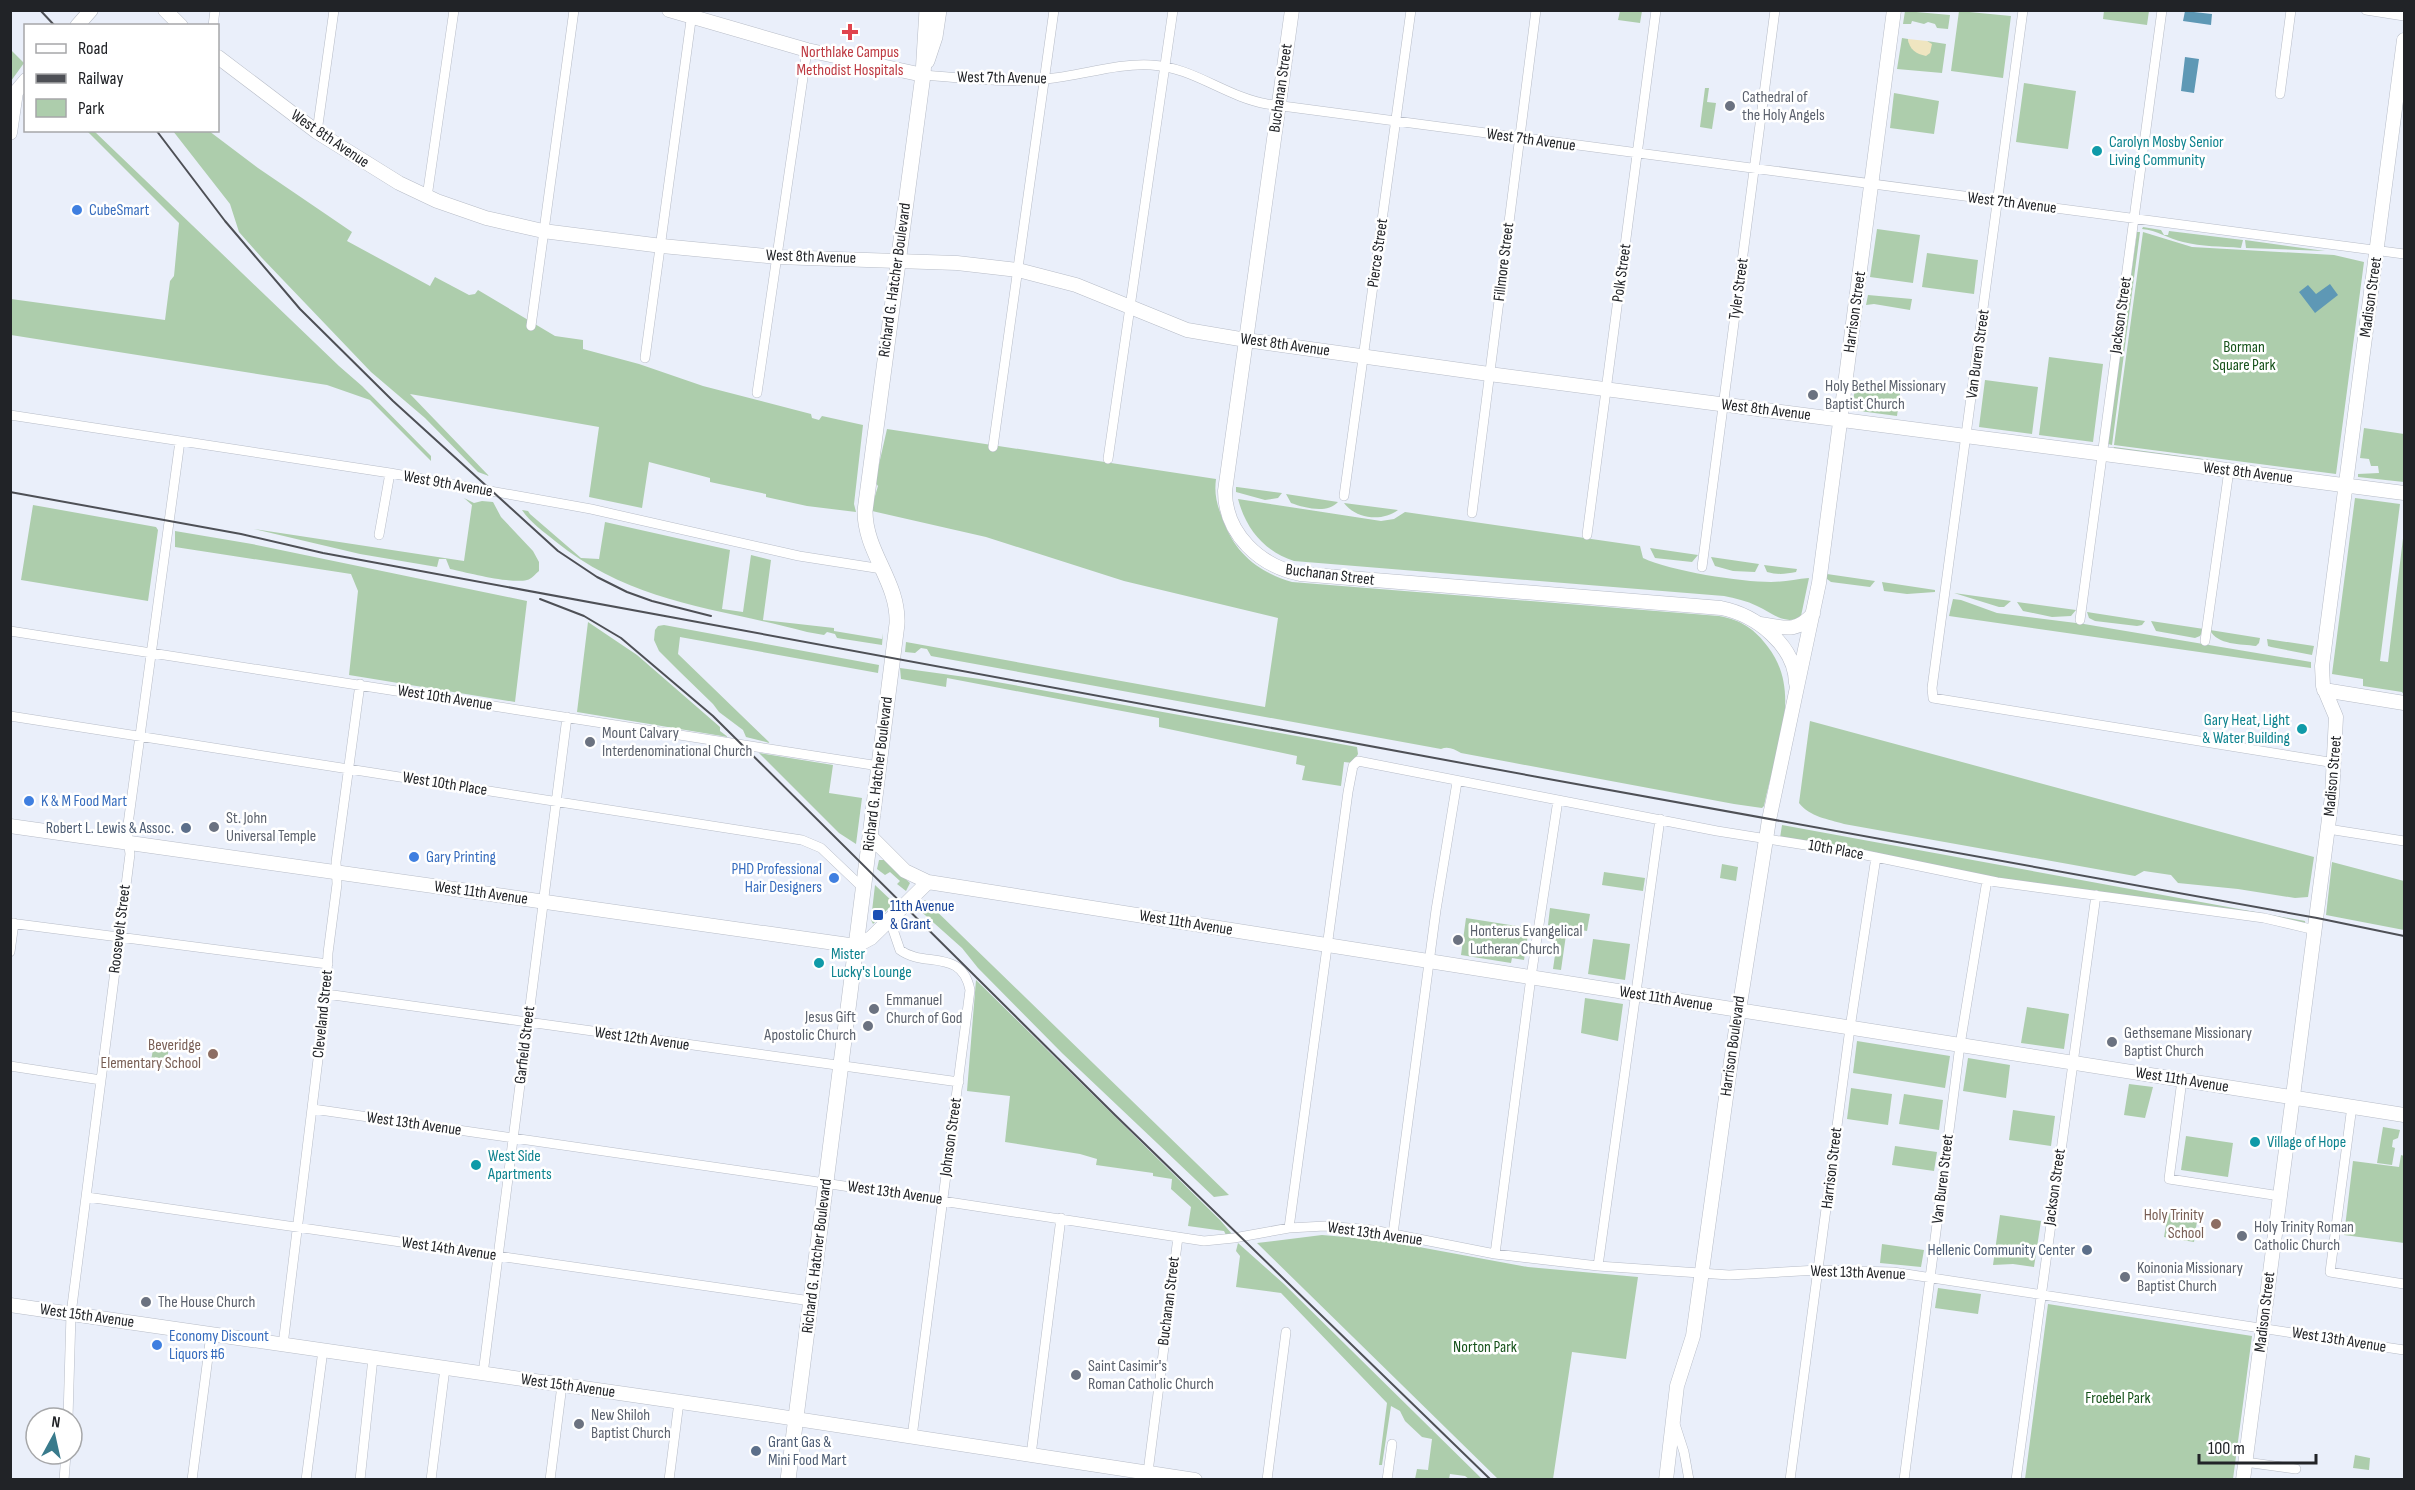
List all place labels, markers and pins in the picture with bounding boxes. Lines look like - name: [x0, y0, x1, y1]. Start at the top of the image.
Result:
- marker: Northlake Campus Methodist Hospitals: [841, 23, 859, 41]
- place label: Northlake Campus Methodist Hospitals: [797, 43, 904, 80]
- place label: Cathedral of the Holy Angels: [1742, 88, 1825, 125]
- marker: Cathedral of the Holy Angels: [1723, 99, 1737, 113]
- place label: Carolyn Mosby Senior Living Community: [2109, 133, 2224, 170]
- marker: Carolyn Mosby Senior Living Community: [2090, 144, 2104, 158]
- place label: CubeSmart: [89, 201, 150, 220]
- marker: CubeSmart: [70, 203, 84, 217]
- place label: Holy Bethel Missionary Baptist Church: [1825, 377, 1946, 414]
- marker: Holy Bethel Missionary Baptist Church: [1806, 388, 1820, 402]
- place label: Gary Heat, Light & Water Building: [2202, 711, 2290, 748]
- marker: Gary Heat, Light & Water Building: [2295, 722, 2309, 736]
- place label: Mount Calvary Interdenominational Church: [602, 724, 752, 761]
- marker: Mount Calvary Interdenominational Church: [583, 735, 597, 749]
- place label: K & M Food Mart: [41, 792, 127, 811]
- marker: K & M Food Mart: [22, 794, 36, 808]
- place label: St. John Universal Temple: [226, 809, 316, 846]
- place label: Robert L. Lewis & Assoc.: [46, 819, 174, 838]
- marker: St. John Universal Temple: [207, 820, 221, 834]
- marker: Robert L. Lewis & Assoc.: [179, 821, 193, 835]
- place label: Gary Printing: [426, 848, 496, 867]
- marker: Gary Printing: [407, 850, 421, 864]
- place label: PHD Professional Hair Designers: [731, 860, 822, 897]
- marker: PHD Professional Hair Designers: [827, 871, 841, 885]
- place label: 11th Avenue & Grant: [890, 897, 954, 934]
- marker: 11th Avenue & Grant: [871, 908, 885, 922]
- place label: Honterus Evangelical Lutheran Church: [1470, 922, 1582, 959]
- marker: Honterus Evangelical Lutheran Church: [1451, 933, 1465, 947]
- place label: Mister Lucky's Lounge: [831, 945, 912, 982]
- marker: Mister Lucky's Lounge: [812, 956, 826, 970]
- place label: Emmanuel Church of God: [886, 991, 963, 1028]
- marker: Emmanuel Church of God: [867, 1002, 881, 1016]
- place label: Jesus Gift Apostolic Church: [763, 1008, 856, 1045]
- marker: Jesus Gift Apostolic Church: [861, 1019, 875, 1033]
- place label: Gethsemane Missionary Baptist Church: [2124, 1024, 2252, 1061]
- marker: Gethsemane Missionary Baptist Church: [2105, 1035, 2119, 1049]
- place label: Beveridge Elementary School: [101, 1036, 201, 1073]
- marker: Beveridge Elementary School: [206, 1047, 220, 1061]
- place label: Village of Hope: [2267, 1133, 2346, 1152]
- marker: Village of Hope: [2248, 1135, 2262, 1149]
- place label: West Side Apartments: [487, 1147, 552, 1184]
- marker: West Side Apartments: [469, 1158, 483, 1172]
- place label: Holy Trinity School: [2144, 1206, 2204, 1243]
- marker: Holy Trinity School: [2209, 1217, 2223, 1231]
- place label: Holy Trinity Roman Catholic Church: [2254, 1218, 2354, 1255]
- marker: Holy Trinity Roman Catholic Church: [2235, 1229, 2249, 1243]
- place label: Hellenic Community Center: [1928, 1241, 2075, 1260]
- marker: Hellenic Community Center: [2080, 1243, 2094, 1257]
- place label: Koinonia Missionary Baptist Church: [2137, 1259, 2243, 1296]
- marker: Koinonia Missionary Baptist Church: [2118, 1270, 2132, 1284]
- place label: The House Church: [158, 1293, 255, 1312]
- marker: The House Church: [139, 1295, 153, 1309]
- place label: Economy Discount Liquors #6: [169, 1327, 269, 1364]
- marker: Economy Discount Liquors #6: [150, 1338, 164, 1352]
- place label: Saint Casimir's Roman Catholic Church: [1088, 1357, 1214, 1394]
- marker: Saint Casimir's Roman Catholic Church: [1069, 1368, 1083, 1382]
- place label: New Shiloh Baptist Church: [591, 1406, 671, 1443]
- marker: New Shiloh Baptist Church: [572, 1417, 586, 1431]
- place label: Grant Gas & Mini Food Mart: [768, 1433, 847, 1470]
- marker: Grant Gas & Mini Food Mart: [749, 1444, 763, 1458]

